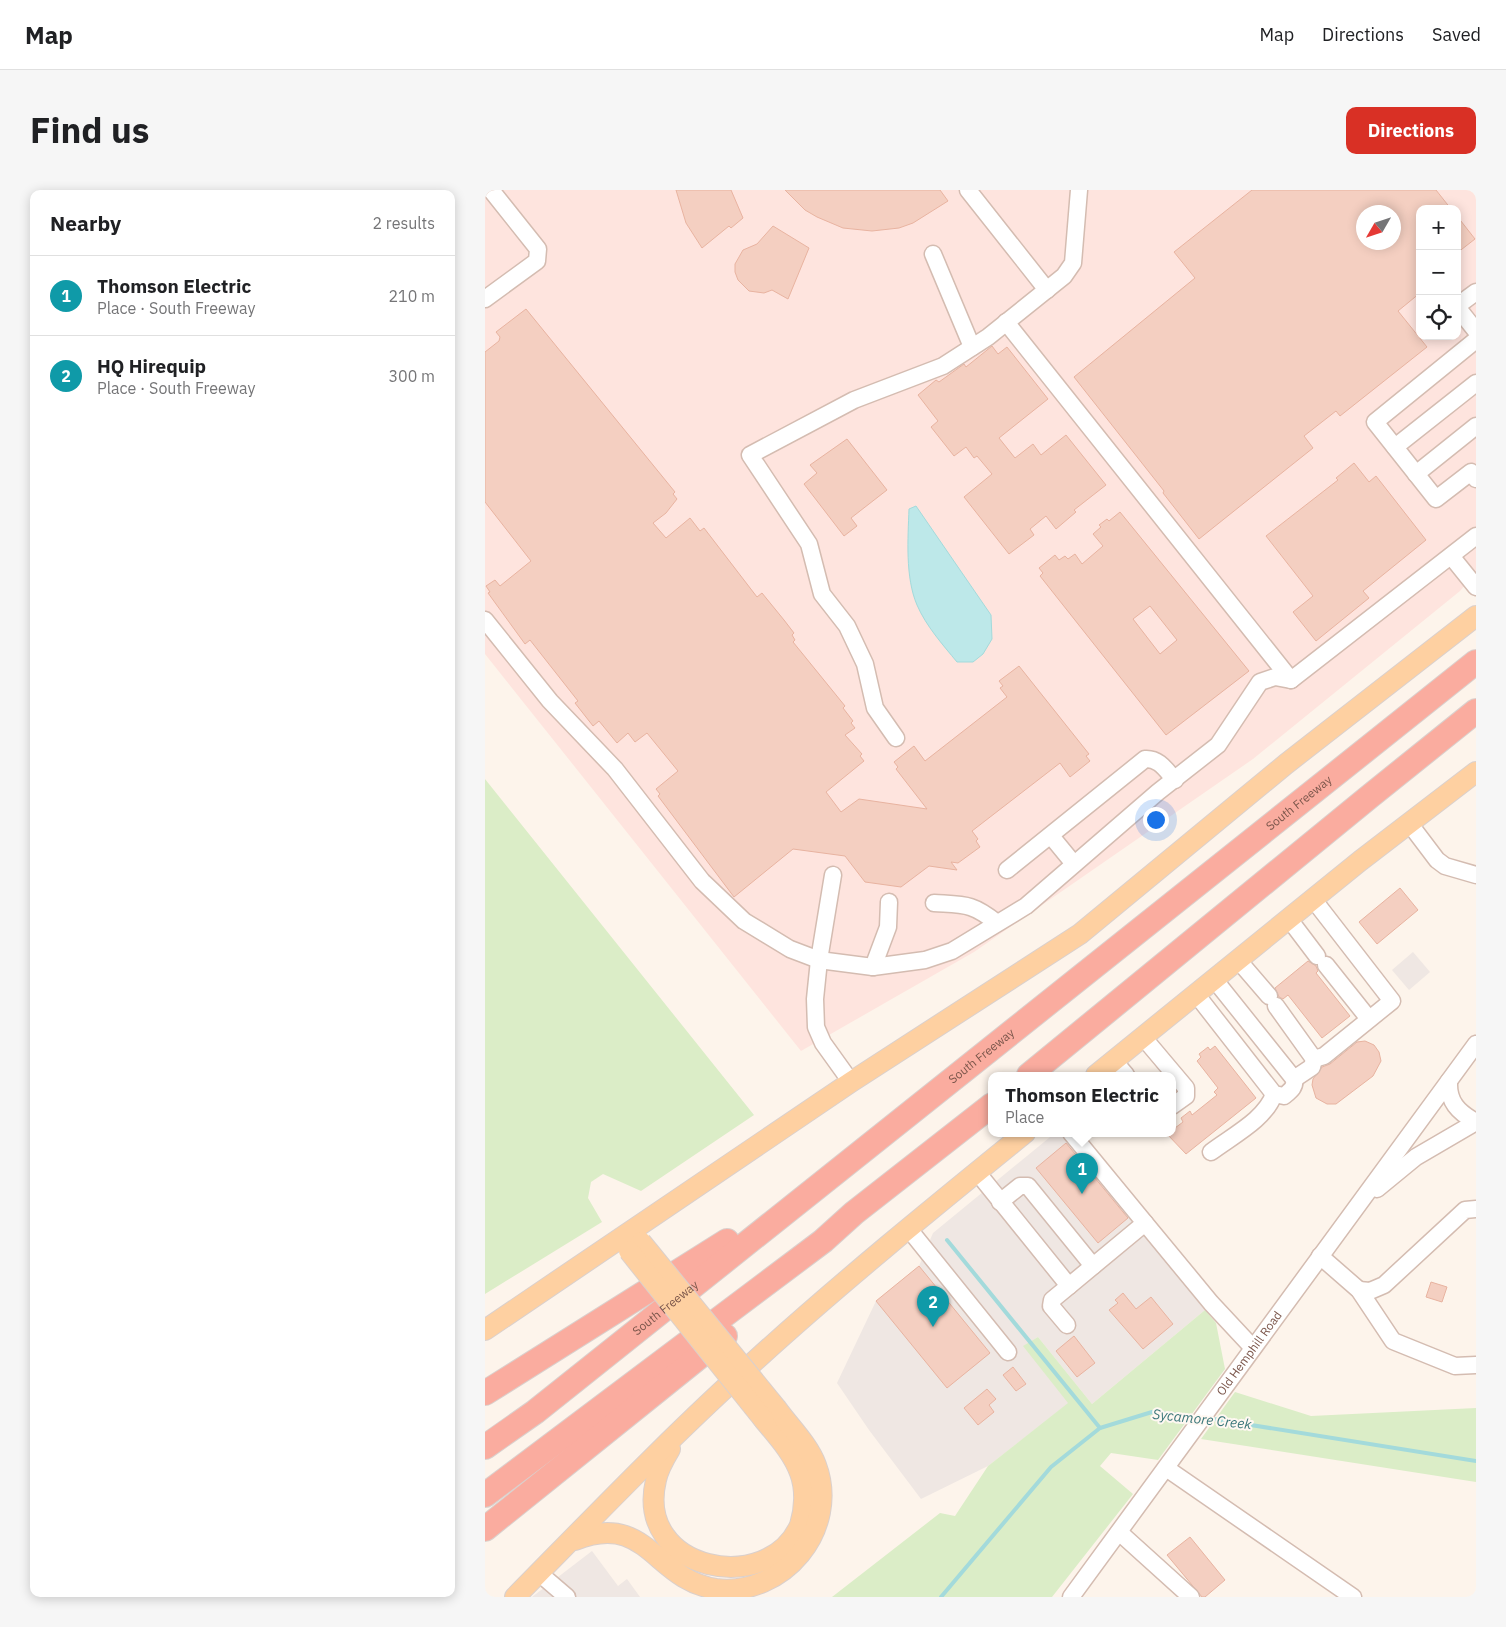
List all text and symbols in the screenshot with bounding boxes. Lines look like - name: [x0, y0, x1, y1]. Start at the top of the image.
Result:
- text: Map: [25, 19, 73, 51]
- text: Map: [1259, 23, 1294, 46]
- text: Directions: [1322, 23, 1404, 46]
- text: Saved: [1432, 23, 1481, 46]
- text: Find us: [30, 107, 149, 153]
- button: Directions: [1346, 107, 1476, 154]
- north arrow: [1356, 205, 1401, 250]
- map controls: [1416, 205, 1461, 340]
- button: +: [1416, 205, 1461, 250]
- text: Nearby: [50, 209, 121, 237]
- text: 2 results: [372, 213, 435, 233]
- button: −: [1416, 250, 1461, 295]
- text: Thomson Electric: [97, 274, 251, 298]
- text: 1: [61, 286, 71, 306]
- text: 210 m: [388, 286, 435, 306]
- button: locate: [1416, 295, 1461, 340]
- text: Place · South Freeway: [97, 298, 255, 318]
- text: HQ Hirequip: [97, 354, 206, 378]
- text: 2: [61, 366, 71, 386]
- text: 300 m: [388, 366, 435, 386]
- text: Place · South Freeway: [97, 378, 255, 398]
- street label: South Freeway: [1263, 772, 1335, 833]
- your location: [1143, 807, 1169, 833]
- street label: South Freeway: [945, 1025, 1017, 1086]
- popup: [988, 1072, 1176, 1137]
- text: Thomson Electric: [1005, 1083, 1159, 1107]
- text: Place: [1005, 1107, 1044, 1127]
- pin: 1: [1066, 1153, 1098, 1194]
- street label: South Freeway: [629, 1277, 701, 1338]
- pin: 2: [917, 1286, 949, 1327]
- street label: Old Hemphill Road: [1213, 1308, 1285, 1398]
- water label: Sycamore Creek: [1151, 1405, 1253, 1433]

